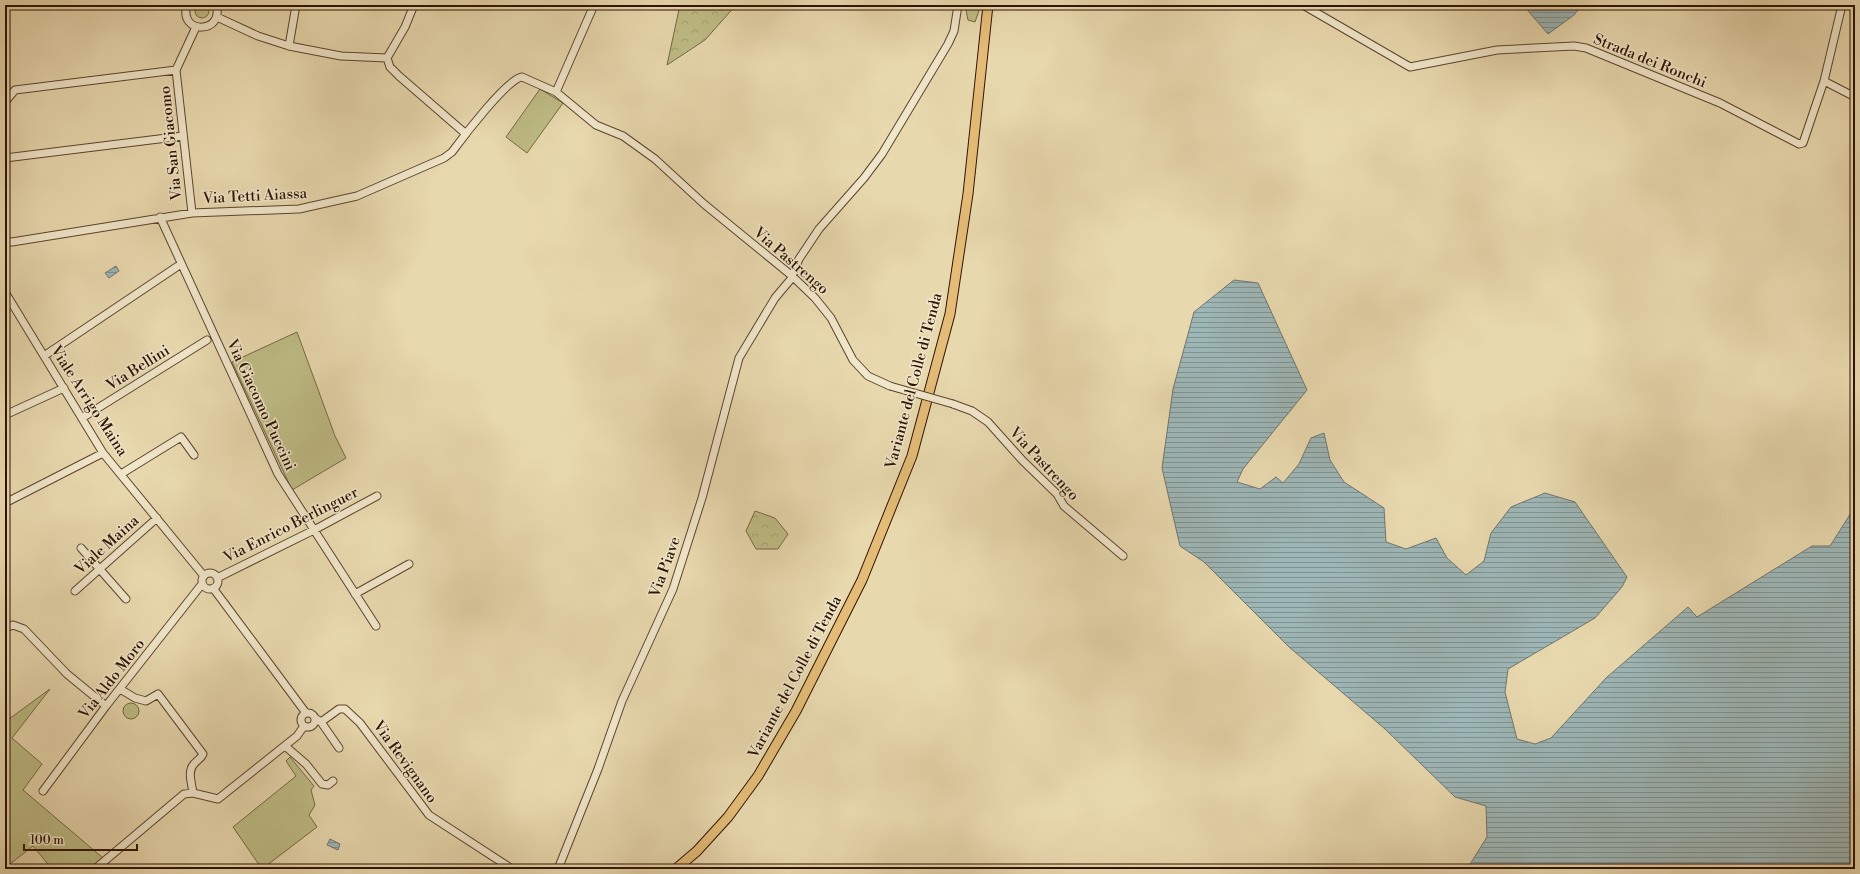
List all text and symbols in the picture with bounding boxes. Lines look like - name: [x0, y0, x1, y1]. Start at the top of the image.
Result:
- street label: Strada dei Ronchi: [1591, 30, 1709, 92]
- street label: Via San Giacomo: [156, 85, 187, 202]
- street label: Via Tetti Aiassa: [201, 184, 308, 208]
- street label: Via Pastrengo: [749, 222, 833, 299]
- street label: Variante del Colle di Tenda: [881, 291, 947, 472]
- street label: Via Giacomo Puccini: [222, 335, 300, 474]
- street label: Viale Arrigo Maina: [46, 341, 132, 460]
- street label: Via Bellini: [102, 341, 173, 395]
- street label: Via Pastrengo: [1004, 423, 1083, 505]
- street label: Via Enrico Berlinguer: [220, 483, 362, 568]
- street label: Viale Maina: [70, 511, 143, 579]
- street label: Via Piave: [645, 534, 685, 601]
- street label: Variante del Colle di Tenda: [744, 592, 846, 762]
- street label: Via Aldo Moro: [74, 635, 149, 724]
- street label: Via Revignano: [368, 716, 441, 807]
- scale bar: [24, 826, 137, 852]
- text: 100 m: [30, 833, 64, 848]

